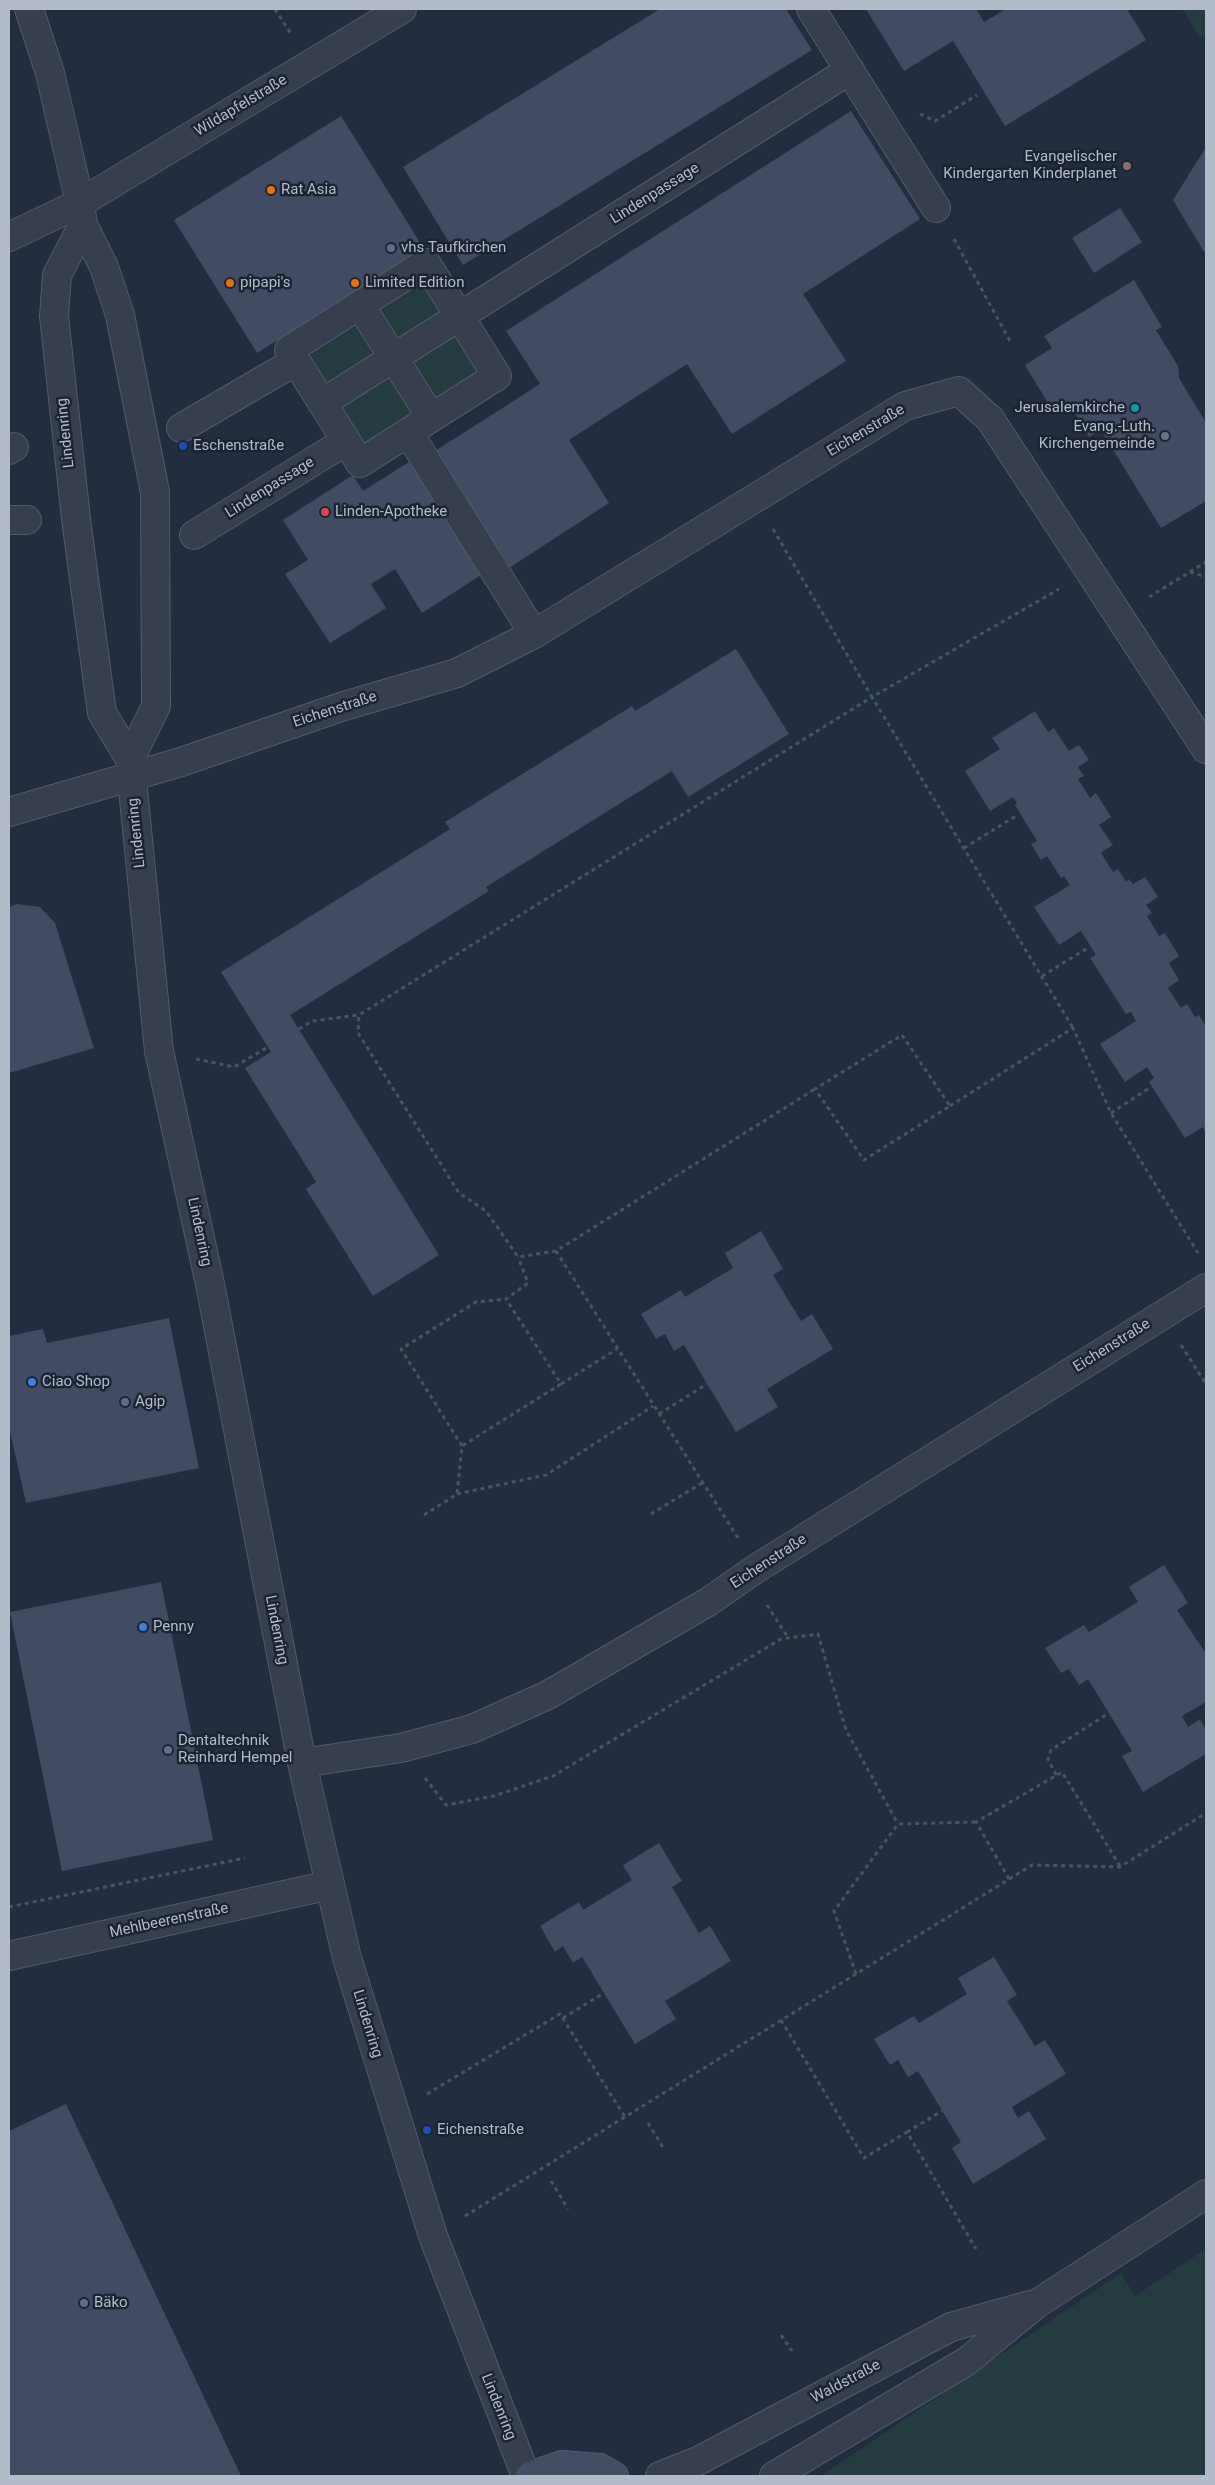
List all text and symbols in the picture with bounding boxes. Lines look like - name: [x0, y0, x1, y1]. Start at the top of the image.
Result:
- street label: Wildapfelstraße: [191, 71, 291, 141]
- place label: Evangelischer Kindergarten Kinderplanet: [943, 148, 1117, 183]
- street label: Lindenpassage: [607, 160, 703, 228]
- marker: Evangelischer Kindergarten Kinderplanet: [1121, 160, 1133, 172]
- place label: Rat Asia: [281, 181, 336, 199]
- marker: Rat Asia: [265, 184, 277, 196]
- place label: vhs Taufkirchen: [401, 239, 506, 257]
- marker: vhs Taufkirchen: [385, 242, 397, 254]
- place label: pipapi's: [240, 274, 291, 292]
- place label: Limited Edition: [365, 274, 464, 292]
- marker: pipapi's: [224, 277, 236, 289]
- marker: Limited Edition: [349, 277, 361, 289]
- street label: Lindenring: [53, 397, 79, 469]
- place label: Jerusalemkirche: [1014, 399, 1125, 417]
- street label: Eichenstraße: [824, 401, 908, 461]
- marker: Jerusalemkirche: [1129, 402, 1141, 414]
- place label: Evang.-Luth. Kirchengemeinde: [1039, 418, 1155, 453]
- marker: Evang.-Luth. Kirchengemeinde: [1159, 430, 1171, 442]
- place label: Eschenstraße: [193, 437, 284, 455]
- marker: Eschenstraße: [177, 440, 189, 452]
- street label: Lindenpassage: [222, 454, 318, 522]
- place label: Linden-Apotheke: [335, 503, 447, 521]
- marker: Linden-Apotheke: [319, 506, 331, 518]
- street label: Eichenstraße: [291, 688, 379, 732]
- street label: Lindenring: [124, 797, 150, 869]
- street label: Lindenring: [183, 1196, 215, 1268]
- street label: Eichenstraße: [1070, 1315, 1154, 1377]
- place label: Ciao Shop: [42, 1373, 110, 1391]
- marker: Ciao Shop: [26, 1376, 38, 1388]
- place label: Agip: [135, 1393, 165, 1411]
- marker: Agip: [119, 1396, 131, 1408]
- street label: Eichenstraße: [728, 1531, 810, 1593]
- street label: Lindenring: [260, 1594, 292, 1666]
- place label: Penny: [153, 1618, 194, 1636]
- marker: Penny: [137, 1621, 149, 1633]
- place label: Dentaltechnik Reinhard Hempel: [178, 1732, 293, 1767]
- marker: Dentaltechnik Reinhard Hempel: [162, 1744, 174, 1756]
- street label: Mehlbeerenstraße: [108, 1900, 230, 1942]
- street label: Lindenring: [348, 1988, 386, 2060]
- place label: Eichenstraße: [437, 2121, 524, 2139]
- marker: Eichenstraße: [421, 2124, 433, 2136]
- place label: Bäko: [94, 2294, 128, 2312]
- marker: Bäko: [78, 2297, 90, 2309]
- street label: Waldstraße: [808, 2356, 884, 2408]
- street label: Lindenring: [477, 2371, 519, 2443]

